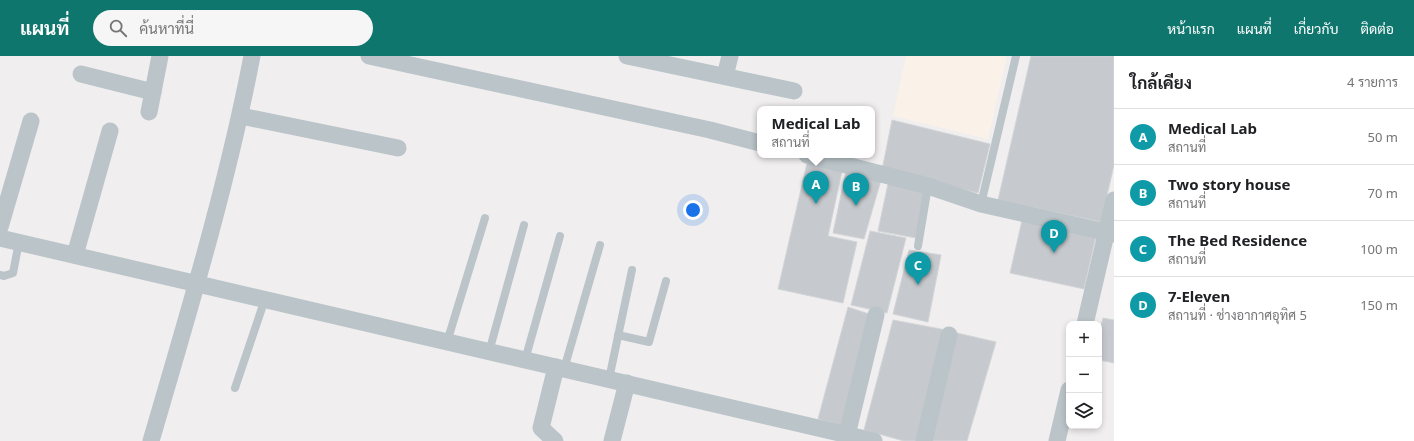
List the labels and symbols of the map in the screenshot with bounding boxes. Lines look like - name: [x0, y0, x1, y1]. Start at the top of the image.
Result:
- pin: A: [803, 171, 829, 204]
- pin: B: [843, 173, 869, 206]
- your location: [683, 200, 703, 220]
- pin: D: [1041, 220, 1067, 253]
- pin: C: [905, 252, 931, 285]

